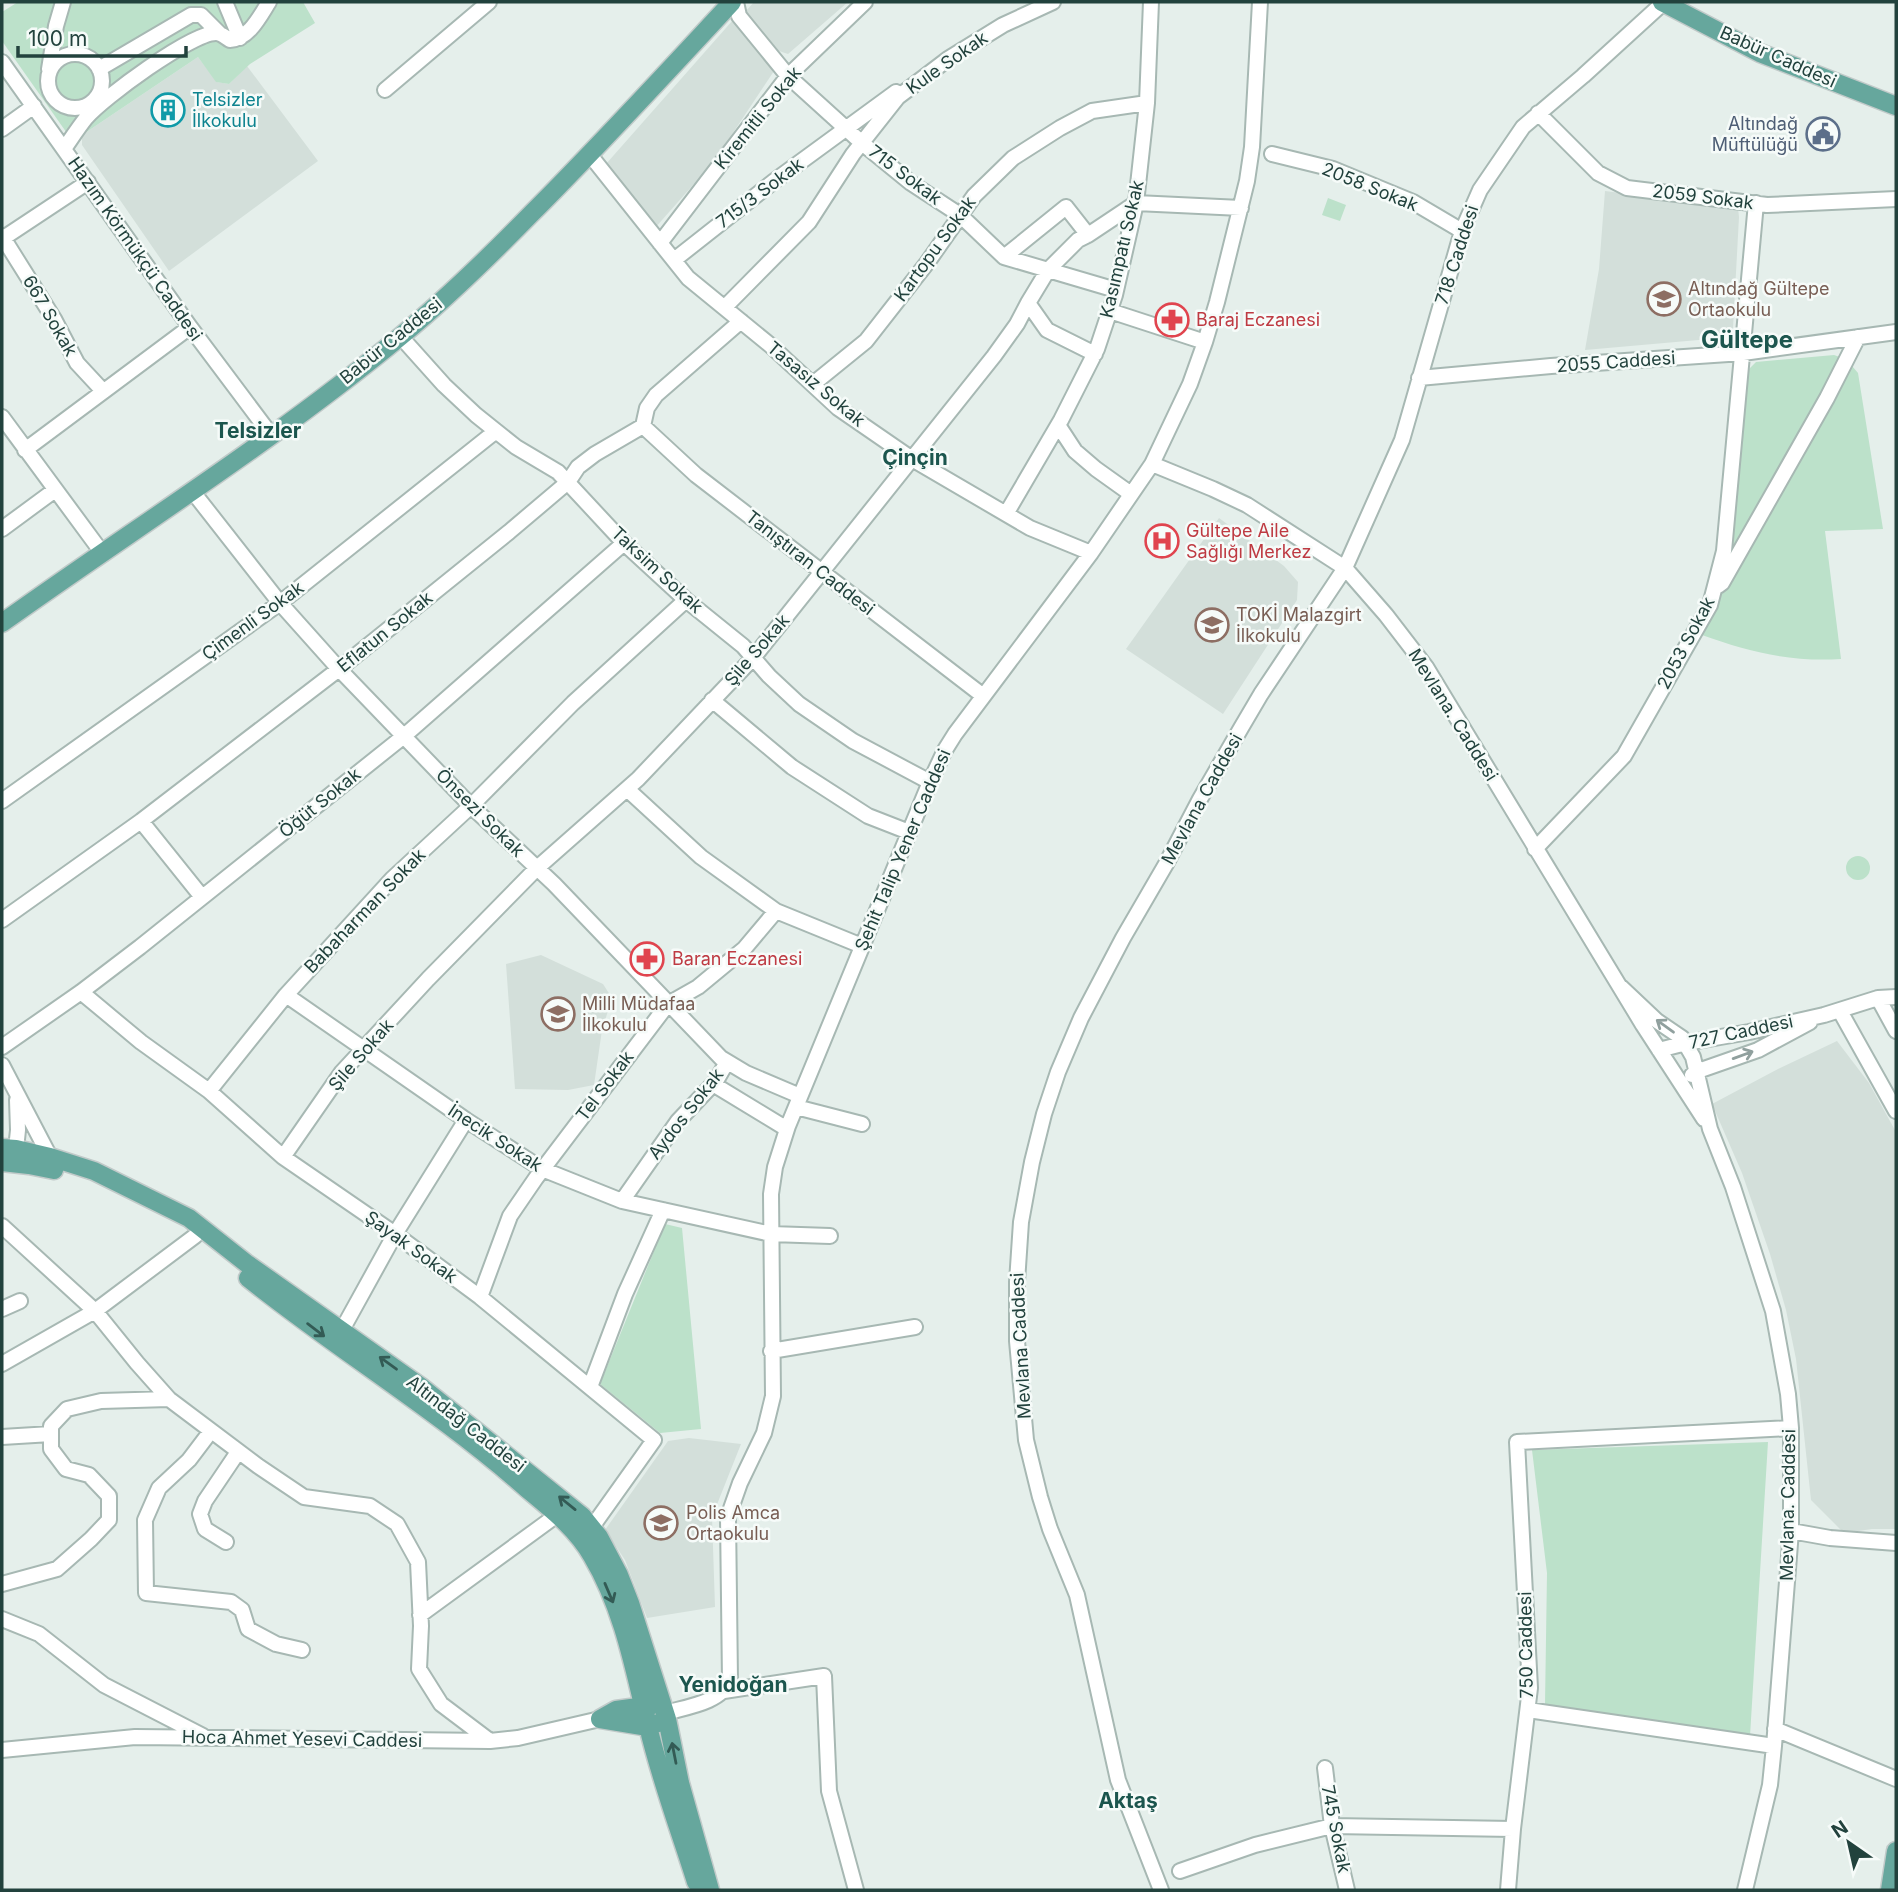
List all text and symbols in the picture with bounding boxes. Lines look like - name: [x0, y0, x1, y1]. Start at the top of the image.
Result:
- scale bar: [18, 14, 186, 58]
- street label: Babür Caddesi: [1717, 22, 1840, 92]
- text: 100 m: [28, 26, 87, 51]
- street label: Kule Sokak: [902, 27, 991, 98]
- street label: Kiremitli Sokak: [710, 62, 805, 173]
- place label: Telsizler İlkokulu: [192, 89, 263, 131]
- building icon: Telsizler İlkokulu: [149, 91, 187, 129]
- place label: Altındağ Müftülüğü: [1712, 113, 1798, 155]
- public building icon: Altındağ Müftülüğü: [1804, 115, 1842, 153]
- street label: 715 Sokak: [865, 140, 946, 209]
- street label: Hazım Körmükçü Caddesi: [64, 153, 207, 345]
- street label: 715/3 Sokak: [712, 153, 807, 232]
- street label: 2058 Sokak: [1319, 158, 1421, 215]
- street label: Kasımpatı Sokak: [1095, 178, 1148, 320]
- street label: 2059 Sokak: [1651, 180, 1755, 213]
- street label: Kartopu Sokak: [889, 192, 980, 305]
- street label: 718 Caddesi: [1431, 202, 1482, 307]
- street label: 667 Sokak: [19, 272, 82, 360]
- place label: Altındağ Gültepe Ortaokulu: [1688, 278, 1830, 320]
- school or university icon: Altındağ Gültepe Ortaokulu: [1645, 280, 1683, 318]
- street label: Babür Caddesi: [335, 293, 446, 388]
- pharmacy icon: Baraj Eczanesi: [1153, 301, 1191, 339]
- place label: Baraj Eczanesi: [1196, 309, 1320, 330]
- district label: Gültepe: [1701, 325, 1793, 354]
- street label: Tasasız Sokak: [763, 337, 870, 431]
- street label: 2055 Caddesi: [1556, 347, 1676, 376]
- district label: Telsizler: [215, 418, 302, 443]
- district label: Çinçin: [882, 445, 948, 470]
- street label: Tanıştıran Caddesi: [742, 506, 879, 619]
- place label: Gültepe Aile Sağlığı Merkez: [1186, 520, 1311, 562]
- street label: Taksim Sokak: [607, 522, 707, 617]
- hospital icon: Gültepe Aile Sağlığı Merkez: [1143, 522, 1181, 560]
- street label: Çimenli Sokak: [198, 577, 308, 664]
- street label: Eflatun Sokak: [333, 587, 437, 676]
- street label: 2053 Sokak: [1652, 593, 1719, 693]
- place label: TOKİ Malazgirt İlkokulu: [1236, 603, 1362, 646]
- school or university icon: TOKİ Malazgirt İlkokulu: [1193, 606, 1231, 644]
- street label: Şile Sokak: [720, 609, 794, 690]
- street label: Mevlana. Caddesi: [1404, 645, 1503, 785]
- street label: Mevlana Caddesi: [1157, 730, 1246, 868]
- street label: Şehit Talip Yener Caddesi: [850, 746, 955, 954]
- street label: Öğüt Sokak: [274, 763, 365, 842]
- street label: Önsezi Sokak: [432, 764, 529, 861]
- street label: Babaharman Sokak: [300, 844, 430, 977]
- pharmacy icon: Baran Eczanesi: [628, 940, 666, 978]
- place label: Baran Eczanesi: [672, 948, 802, 969]
- place label: Milli Müdafaa İlkokulu: [582, 993, 695, 1035]
- school or university icon: Milli Müdafaa İlkokulu: [539, 995, 577, 1033]
- street label: 727 Caddesi: [1687, 1010, 1795, 1053]
- street label: Şile Sokak: [324, 1014, 398, 1095]
- one-way arrow: [1656, 1018, 1674, 1033]
- street label: Tel Sokak: [571, 1046, 638, 1125]
- one-way arrow: [1732, 1048, 1754, 1061]
- street label: Aydos Sokak: [644, 1064, 728, 1163]
- street label: İnecik Sokak: [444, 1099, 547, 1176]
- street label: Şayak Sokak: [361, 1206, 462, 1287]
- street label: Mevlana Caddesi: [1006, 1272, 1035, 1420]
- one-way arrow: [306, 1322, 325, 1337]
- one-way arrow: [379, 1356, 398, 1370]
- street label: Altındağ Caddesi: [403, 1371, 530, 1476]
- street label: Mevlana. Caddesi: [1776, 1429, 1799, 1581]
- one-way arrow: [558, 1496, 577, 1511]
- place label: Polis Amca Ortaokulu: [686, 1502, 780, 1544]
- school or university icon: Polis Amca Ortaokulu: [642, 1504, 680, 1542]
- one-way arrow: [604, 1581, 617, 1603]
- street label: 750 Caddesi: [1514, 1591, 1537, 1699]
- district label: Yenidoğan: [679, 1672, 787, 1697]
- street label: Hoca Ahmet Yesevi Caddesi: [182, 1726, 422, 1751]
- one-way arrow: [666, 1742, 680, 1765]
- street label: 745 Sokak: [1318, 1783, 1355, 1875]
- district label: Aktaş: [1098, 1788, 1158, 1813]
- north arrow: [1814, 1808, 1884, 1878]
- text: N: [1827, 1816, 1852, 1843]

